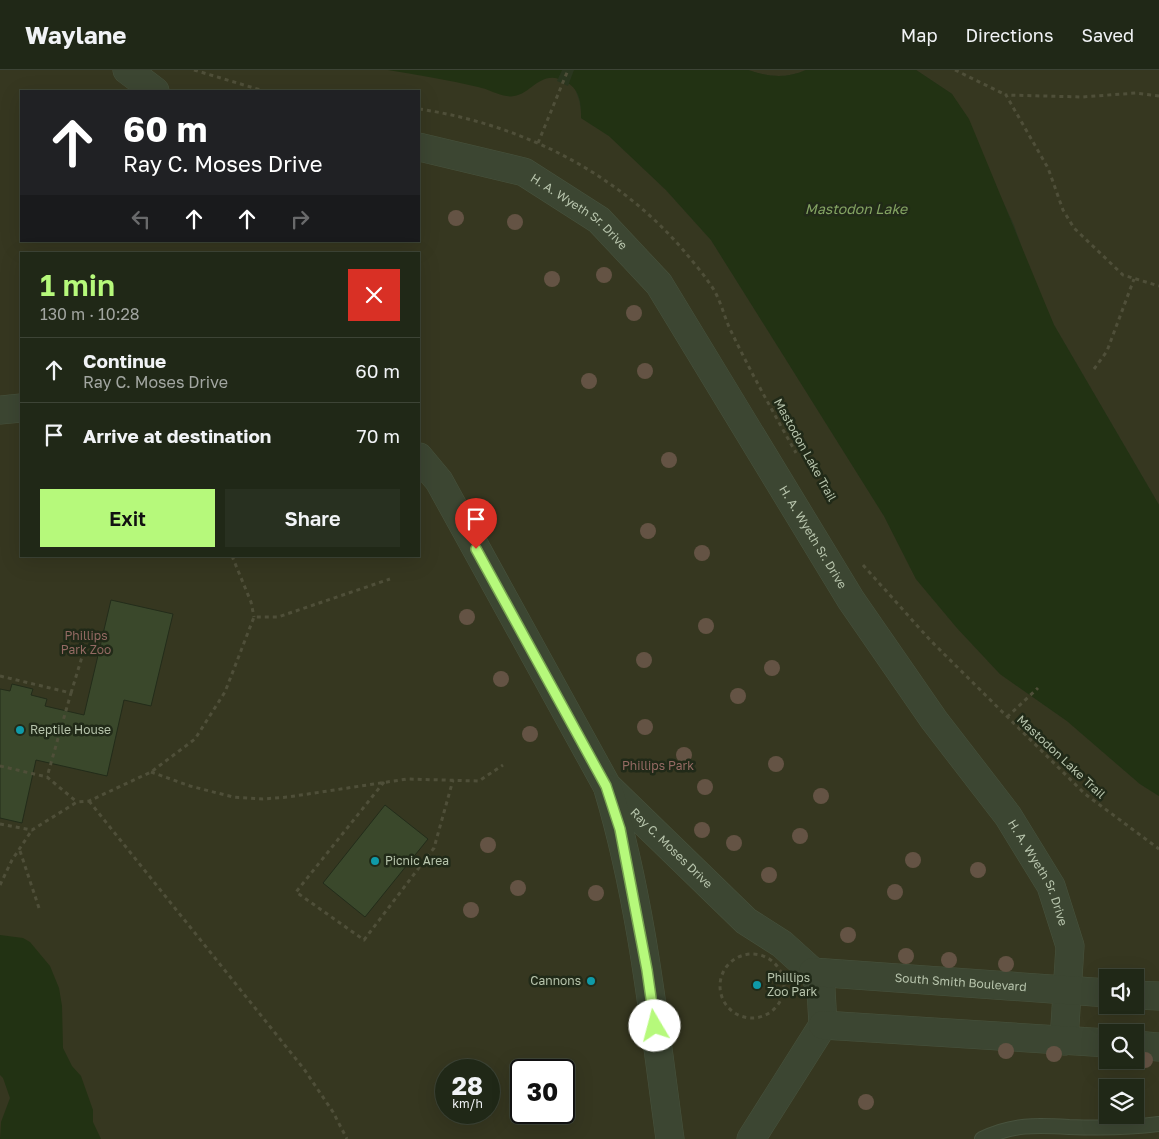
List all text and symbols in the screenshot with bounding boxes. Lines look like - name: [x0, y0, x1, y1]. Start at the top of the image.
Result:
- text: Waylane: [25, 20, 126, 49]
- text: Map: [901, 24, 937, 46]
- text: Directions: [965, 24, 1053, 46]
- text: Saved: [1081, 24, 1134, 46]
- text: 60 m: [123, 108, 207, 150]
- icon: ahead: [40, 110, 105, 175]
- text: Ray C. Moses Drive: [123, 150, 322, 177]
- street label: H. A. Wyeth Sr. Drive: [528, 170, 631, 253]
- water label: Mastodon Lake: [805, 200, 908, 217]
- icon: left: [127, 205, 155, 233]
- icon: ahead: [180, 205, 208, 233]
- icon: ahead: [233, 205, 261, 233]
- icon: right: [286, 205, 314, 233]
- text: 1 min: [40, 267, 115, 303]
- button: close: [348, 269, 400, 321]
- text: 130 m · 10:28: [40, 304, 140, 324]
- text: Continue: [83, 349, 166, 372]
- icon: ahead: [40, 356, 68, 384]
- text: 60 m: [355, 359, 400, 382]
- text: Ray C. Moses Drive: [83, 372, 228, 392]
- street label: Mastodon Lake Trail: [771, 396, 840, 504]
- icon: arrive: [40, 421, 68, 449]
- text: Arrive at destination: [83, 424, 271, 447]
- text: 70 m: [357, 424, 400, 447]
- street label: H. A. Wyeth Sr. Drive: [776, 483, 850, 591]
- button: Exit: [40, 489, 215, 547]
- button: Share: [225, 489, 400, 547]
- pin: [455, 498, 497, 549]
- icon: arrive: [462, 505, 490, 533]
- park label: Phillips Park Zoo: [61, 628, 111, 657]
- street label: Mastodon Lake Trail: [1014, 712, 1109, 802]
- place label: Reptile House: [30, 722, 111, 737]
- marker: Reptile House: [14, 724, 26, 736]
- park label: Phillips Park: [622, 758, 694, 773]
- street label: Ray C. Moses Drive: [627, 805, 716, 891]
- street label: H. A. Wyeth Sr. Drive: [1005, 816, 1071, 928]
- place label: Picnic Area: [385, 853, 449, 868]
- marker: Picnic Area: [369, 855, 381, 867]
- map controls: [1099, 969, 1144, 1124]
- button: sound: [1099, 969, 1144, 1014]
- place label: Phillips Zoo Park: [767, 970, 818, 999]
- street label: South Smith Boulevard: [894, 970, 1027, 994]
- place label: Cannons: [530, 973, 581, 988]
- marker: Cannons: [585, 975, 597, 987]
- marker: Phillips Zoo Park: [751, 979, 763, 991]
- position arrow: [628, 999, 680, 1051]
- button: search: [1099, 1024, 1144, 1069]
- speed limit sign: 30: [510, 1059, 575, 1124]
- text: 28: [452, 1070, 483, 1101]
- button: layers: [1099, 1079, 1144, 1124]
- text: km/h: [452, 1096, 483, 1111]

